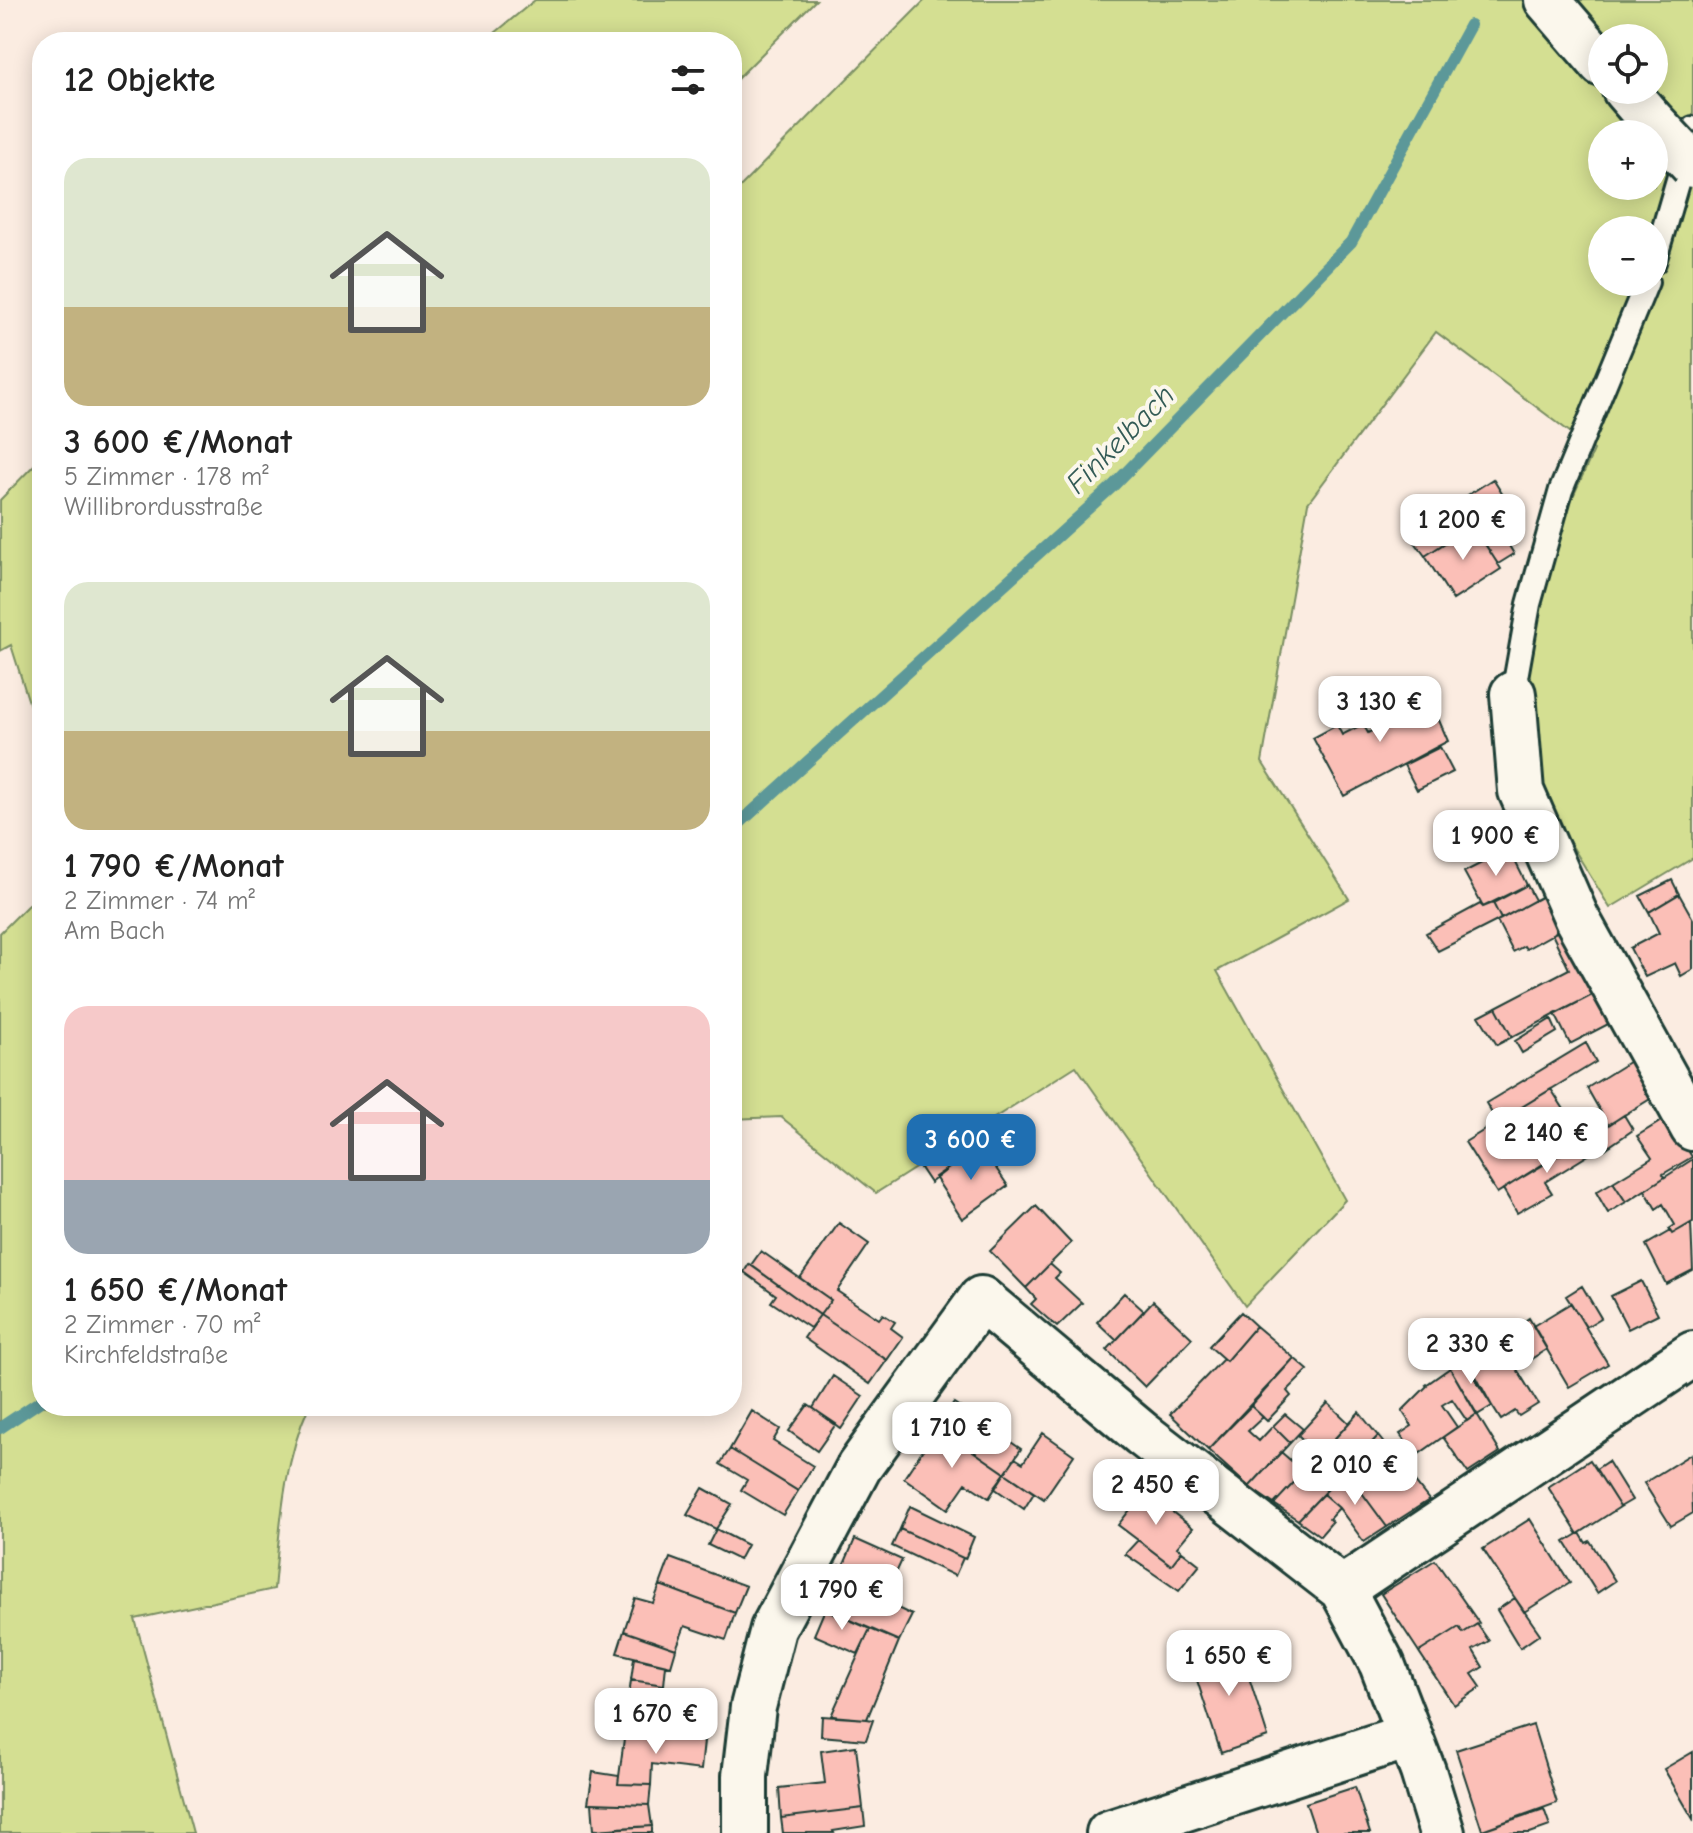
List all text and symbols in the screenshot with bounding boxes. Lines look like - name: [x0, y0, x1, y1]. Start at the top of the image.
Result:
- map controls: [1588, 24, 1668, 296]
- button: locate: [1588, 24, 1668, 104]
- icon: filters: [666, 58, 710, 102]
- text: 12 Objekte: [64, 60, 215, 100]
- button: +: [1588, 120, 1668, 200]
- icon: home: [315, 210, 459, 354]
- button: −: [1588, 216, 1668, 296]
- water label: Finkelbach: [1059, 378, 1182, 501]
- text: 3 600 €/Monat: [64, 422, 292, 462]
- text: 5 Zimmer · 178 m²: [64, 462, 269, 492]
- text: Willibrordusstraße: [64, 492, 263, 522]
- pin: 1 200 €: [1389, 494, 1537, 562]
- text: 1 200 €: [1418, 505, 1508, 535]
- icon: home: [315, 634, 459, 778]
- pin: 3 130 €: [1306, 676, 1454, 744]
- text: 3 130 €: [1336, 687, 1424, 717]
- pin: 1 900 €: [1422, 810, 1570, 878]
- text: 1 900 €: [1451, 821, 1541, 851]
- text: 1 790 €/Monat: [64, 846, 284, 886]
- text: 2 Zimmer · 74 m²: [64, 886, 255, 916]
- text: Am Bach: [64, 916, 165, 946]
- icon: home: [315, 1058, 459, 1202]
- pin: 2 140 €: [1473, 1107, 1621, 1175]
- pin: 3 600 €: [897, 1114, 1045, 1182]
- text: 2 140 €: [1504, 1118, 1590, 1148]
- text: 3 600 €: [925, 1125, 1017, 1155]
- text: 1 650 €/Monat: [64, 1270, 287, 1310]
- text: 2 Zimmer · 70 m²: [64, 1310, 260, 1340]
- pin: 2 330 €: [1397, 1318, 1545, 1386]
- text: 2 330 €: [1426, 1329, 1516, 1359]
- text: Kirchfeldstraße: [64, 1340, 228, 1370]
- pin: 1 710 €: [878, 1402, 1026, 1470]
- text: 1 710 €: [910, 1413, 994, 1443]
- pin: 2 010 €: [1281, 1439, 1429, 1507]
- text: 2 010 €: [1310, 1450, 1400, 1480]
- pin: 2 450 €: [1082, 1459, 1230, 1527]
- text: 2 450 €: [1111, 1470, 1201, 1500]
- pin: 1 790 €: [768, 1564, 916, 1632]
- text: 1 790 €: [799, 1575, 885, 1605]
- pin: 1 650 €: [1155, 1630, 1303, 1698]
- text: 1 650 €: [1185, 1641, 1273, 1671]
- pin: 1 670 €: [582, 1688, 730, 1756]
- text: 1 670 €: [613, 1699, 699, 1729]

